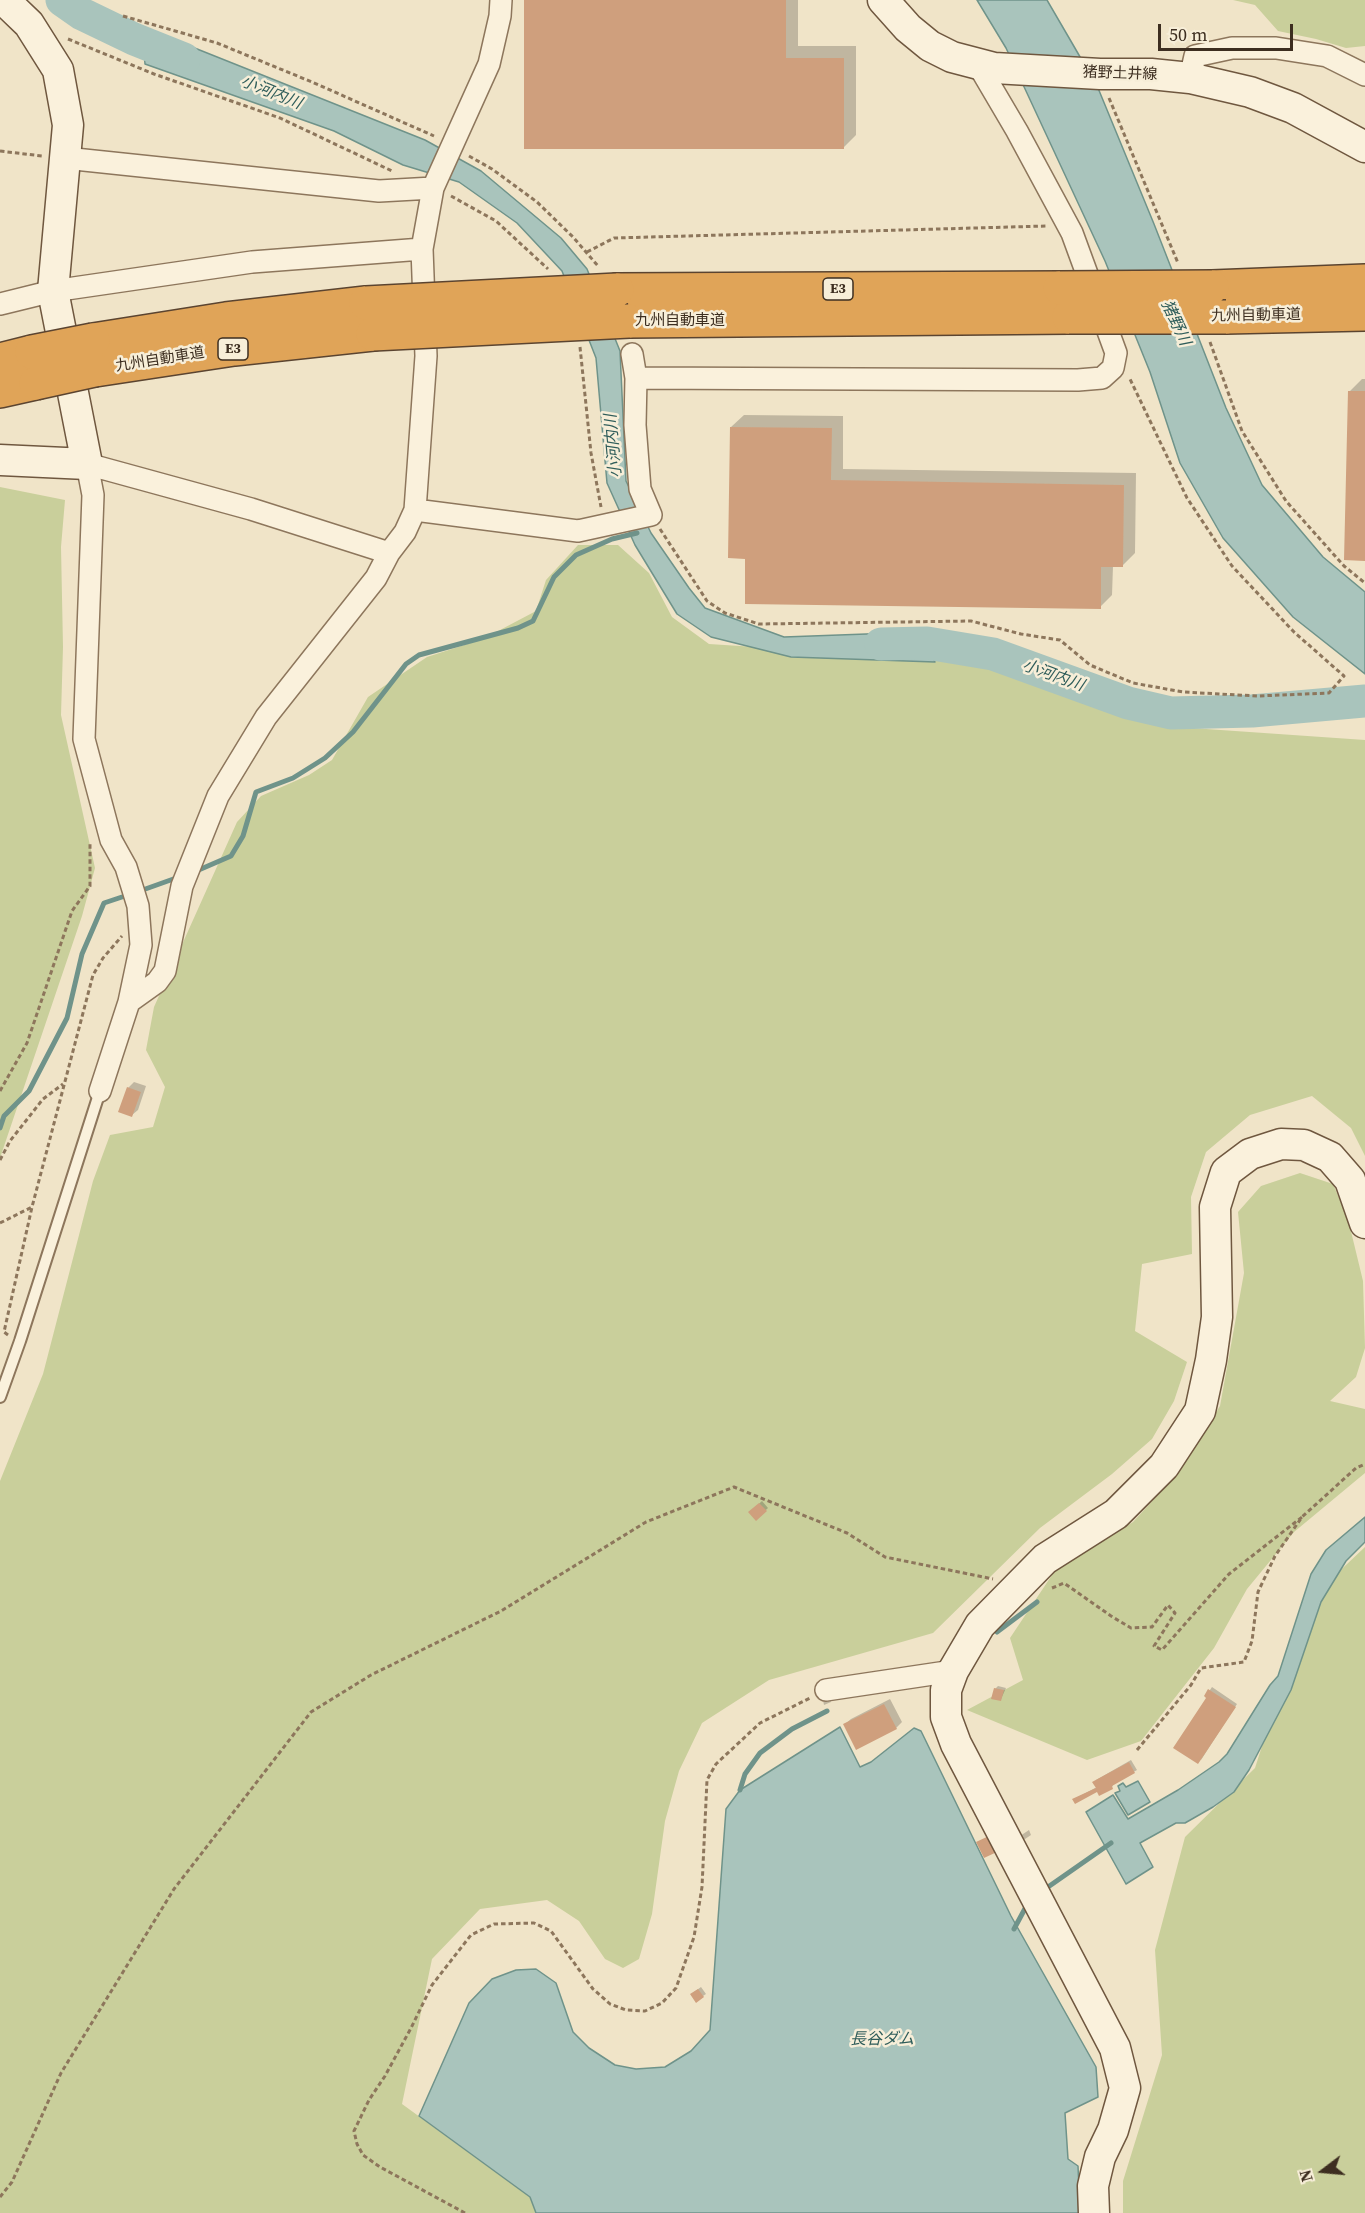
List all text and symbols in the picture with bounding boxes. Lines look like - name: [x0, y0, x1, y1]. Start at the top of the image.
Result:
- scale bar: [1161, 12, 1296, 50]
- text: 50 m: [1169, 22, 1207, 47]
- street label: 猪野土井線: [1082, 64, 1158, 84]
- water label: 小河内川: [238, 72, 304, 114]
- road number: E3: [823, 278, 853, 300]
- water label: 猪野川: [1156, 297, 1194, 349]
- street label: 九州自動車道: [1211, 306, 1301, 326]
- street label: 九州自動車道: [635, 312, 725, 330]
- road number: E3: [218, 338, 248, 360]
- street label: 九州自動車道: [114, 344, 206, 376]
- water label: 小河内川: [602, 413, 626, 479]
- water label: 小河内川: [1020, 656, 1086, 696]
- water label: 長谷ダム: [850, 2030, 914, 2050]
- north arrow: [1293, 2141, 1353, 2201]
- text: N: [1294, 2167, 1318, 2185]

